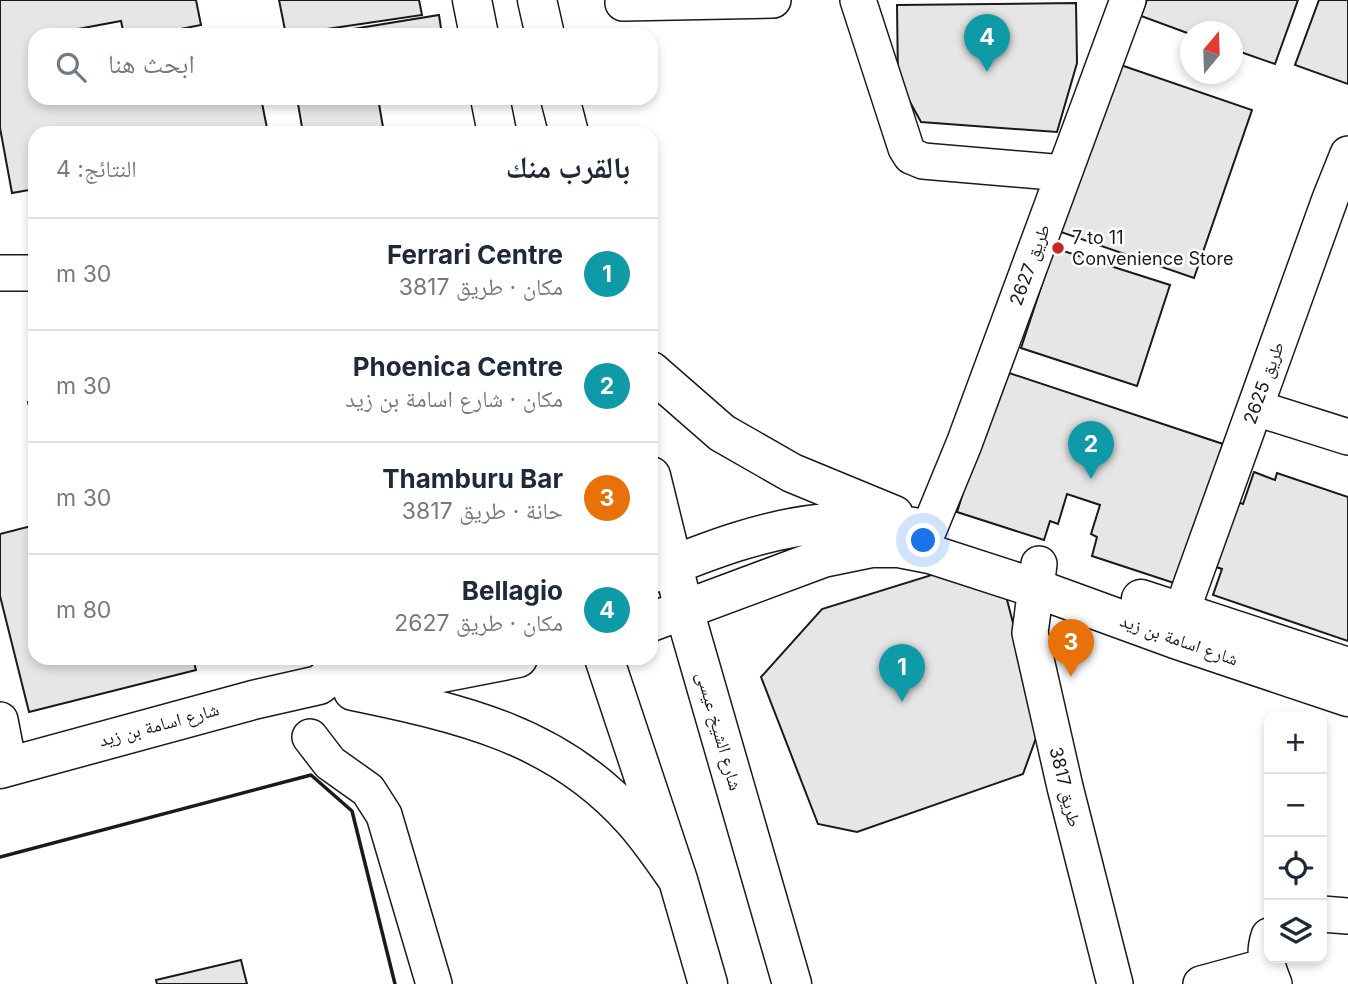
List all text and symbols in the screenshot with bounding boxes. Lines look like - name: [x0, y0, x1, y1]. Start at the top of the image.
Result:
- pin: 4: [964, 14, 1010, 72]
- north arrow: [1180, 21, 1243, 84]
- search box: [28, 28, 658, 105]
- icon: search: [52, 48, 90, 86]
- text: ابحث هنا: [108, 48, 195, 79]
- text: بالقرب منك: [506, 149, 630, 185]
- text: النتائج: 4: [56, 155, 137, 183]
- street label: طريق 2627: [1005, 221, 1055, 309]
- place label: 7 to 11 Convenience Store: [1072, 227, 1234, 269]
- text: Ferrari Centre: [387, 239, 563, 270]
- marker: 7 to 11 Convenience Store: [1050, 240, 1066, 256]
- text: 30 m: [56, 260, 111, 288]
- text: 1: [602, 260, 612, 288]
- text: مكان · طريق 3817: [399, 273, 563, 301]
- street label: طريق 2625: [1239, 339, 1289, 427]
- text: Phoenica Centre: [353, 351, 563, 382]
- text: 30 m: [56, 372, 111, 400]
- text: 2: [600, 372, 614, 400]
- text: مكان · شارع اسامة بن زيد: [345, 385, 563, 413]
- pin: 2: [1068, 421, 1114, 479]
- text: Thamburu Bar: [382, 463, 563, 494]
- text: 30 m: [56, 484, 111, 512]
- text: 3: [600, 484, 614, 512]
- text: حانة · طريق 3817: [402, 497, 563, 525]
- your location: [906, 523, 940, 557]
- text: Bellagio: [462, 575, 563, 606]
- text: 80 m: [56, 596, 111, 624]
- text: 4: [599, 596, 615, 624]
- text: مكان · طريق 2627: [394, 609, 563, 637]
- street label: شارع اسامة بن زيد: [1117, 609, 1241, 671]
- pin: 3: [1048, 619, 1094, 677]
- pin: 1: [879, 644, 925, 702]
- street label: شارع الشيخ عيسى: [691, 669, 746, 793]
- street label: شارع اسامة بن زيد: [96, 698, 222, 752]
- map controls: [1264, 711, 1327, 963]
- button: +: [1264, 711, 1327, 774]
- street label: طريق 3817: [1044, 745, 1086, 829]
- button: −: [1264, 774, 1327, 837]
- button: locate: [1264, 837, 1327, 900]
- button: layers: [1264, 900, 1327, 963]

